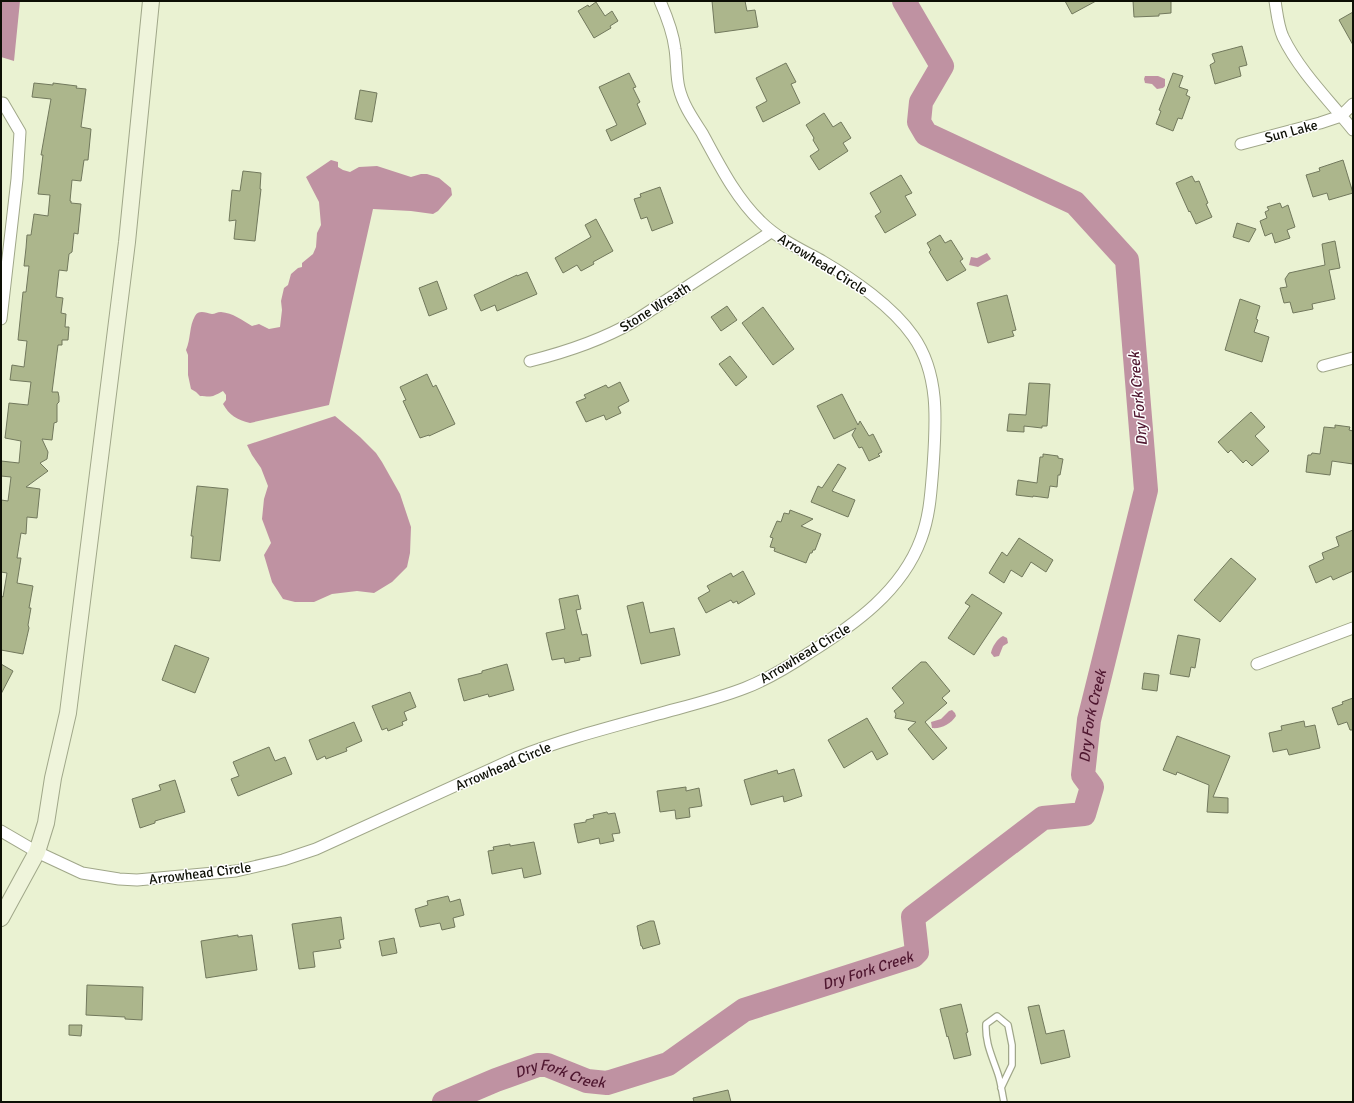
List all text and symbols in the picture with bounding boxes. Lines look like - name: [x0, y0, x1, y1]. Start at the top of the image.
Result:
- street label: Sun Lake: [1263, 116, 1319, 147]
- street label: Arrowhead Circle: [775, 230, 871, 299]
- street label: Stone Wreath: [617, 279, 694, 336]
- water label: Dry Fork Creek: [1125, 350, 1151, 447]
- street label: Arrowhead Circle: [757, 620, 854, 687]
- water label: Dry Fork Creek: [1075, 666, 1110, 764]
- street label: Arrowhead Circle: [453, 739, 554, 794]
- street label: Arrowhead Circle: [148, 859, 252, 888]
- water label: Dry Fork Creek: [820, 947, 917, 993]
- water label: Dry Fork Creek: [512, 1056, 607, 1092]

